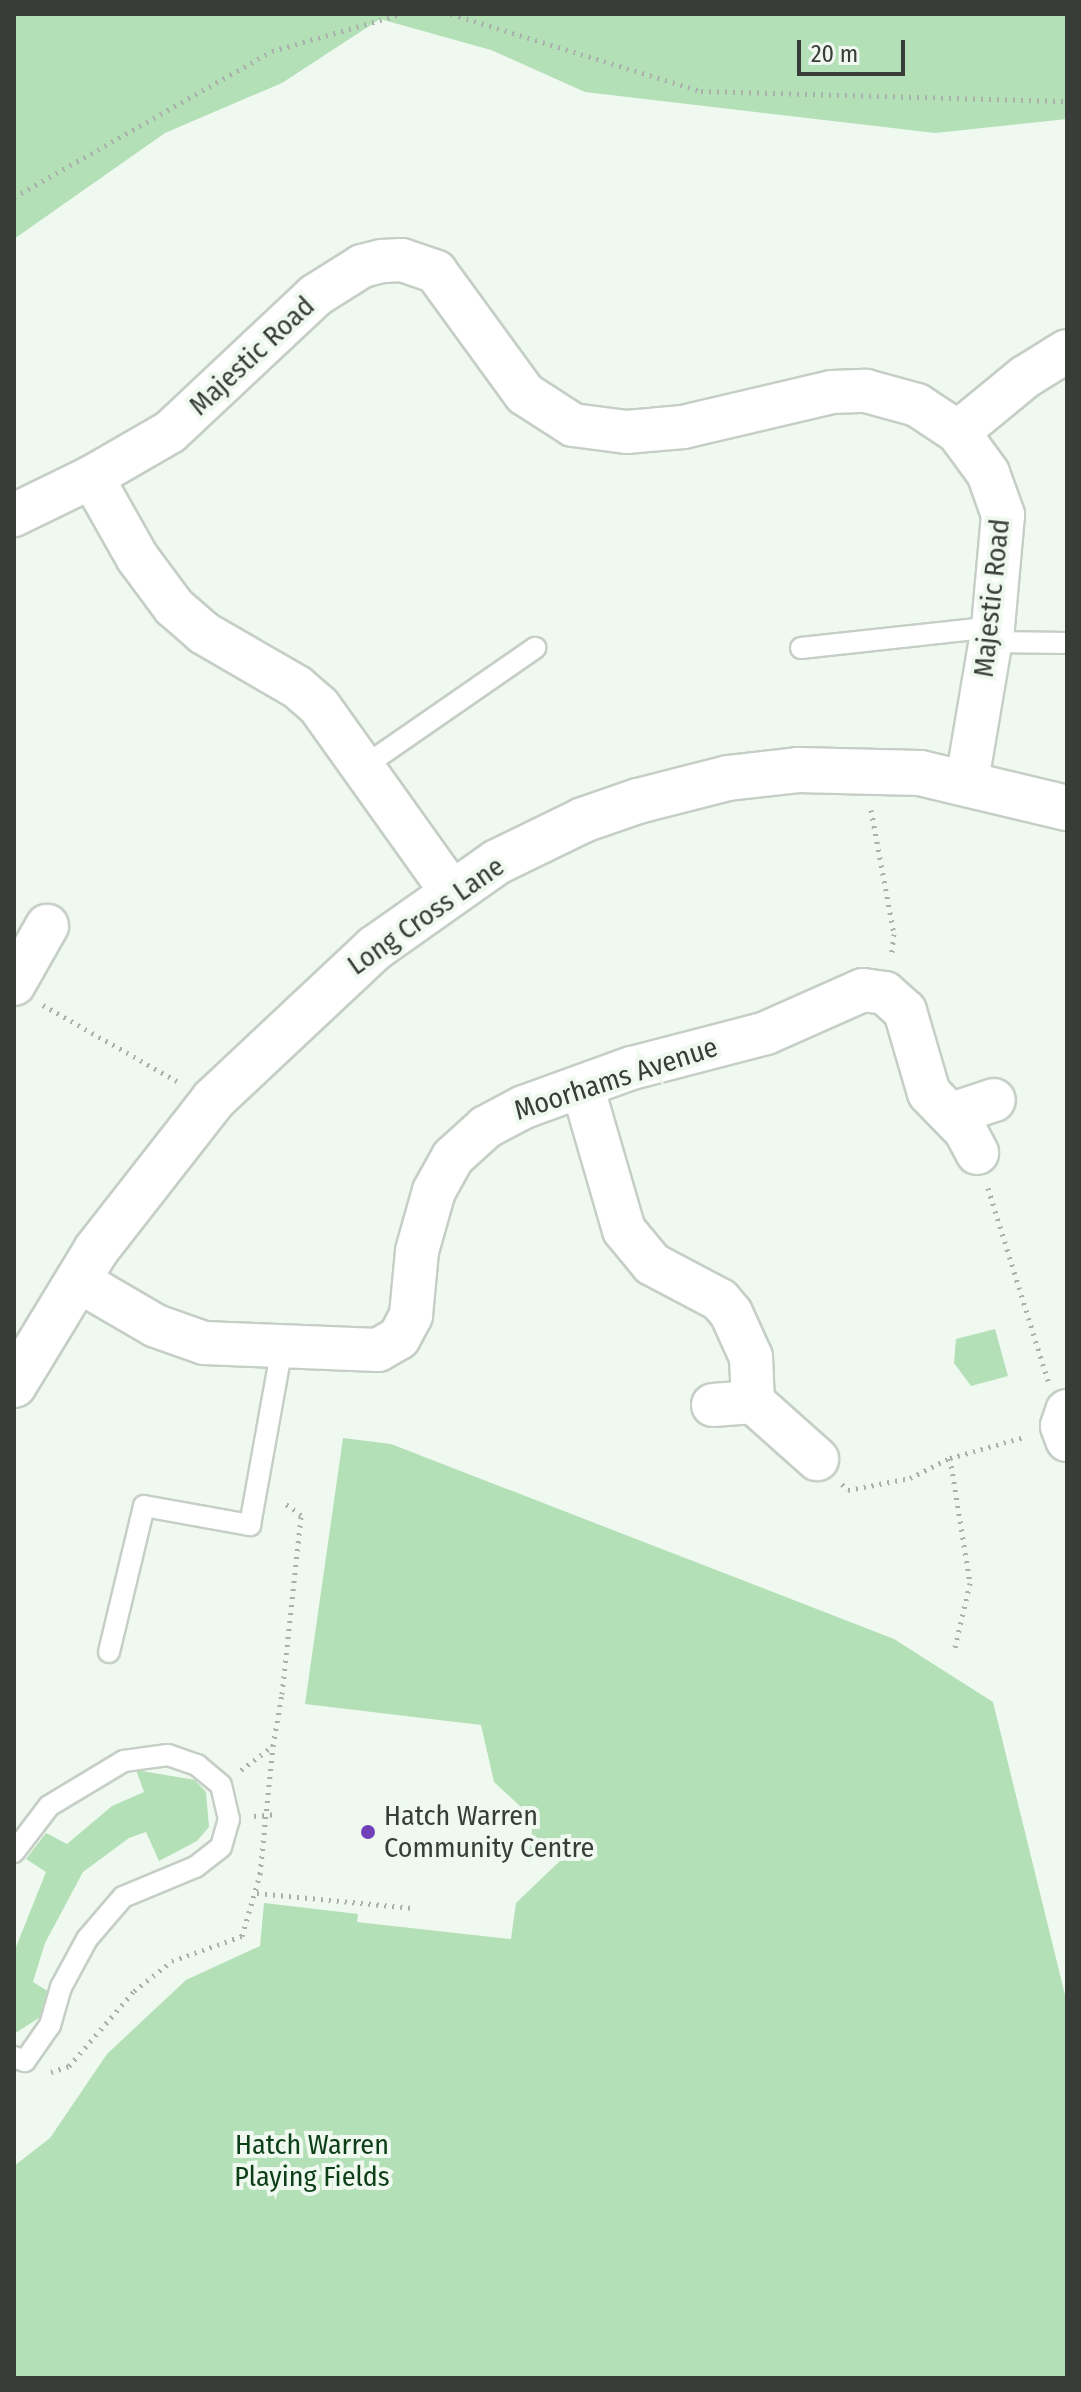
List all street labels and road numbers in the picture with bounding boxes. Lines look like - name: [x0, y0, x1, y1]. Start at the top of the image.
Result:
- street label: Majestic Road: [182, 289, 322, 423]
- street label: Majestic Road: [967, 517, 1017, 679]
- street label: Long Cross Lane: [341, 850, 511, 982]
- street label: Moorhams Avenue: [510, 1030, 722, 1128]

